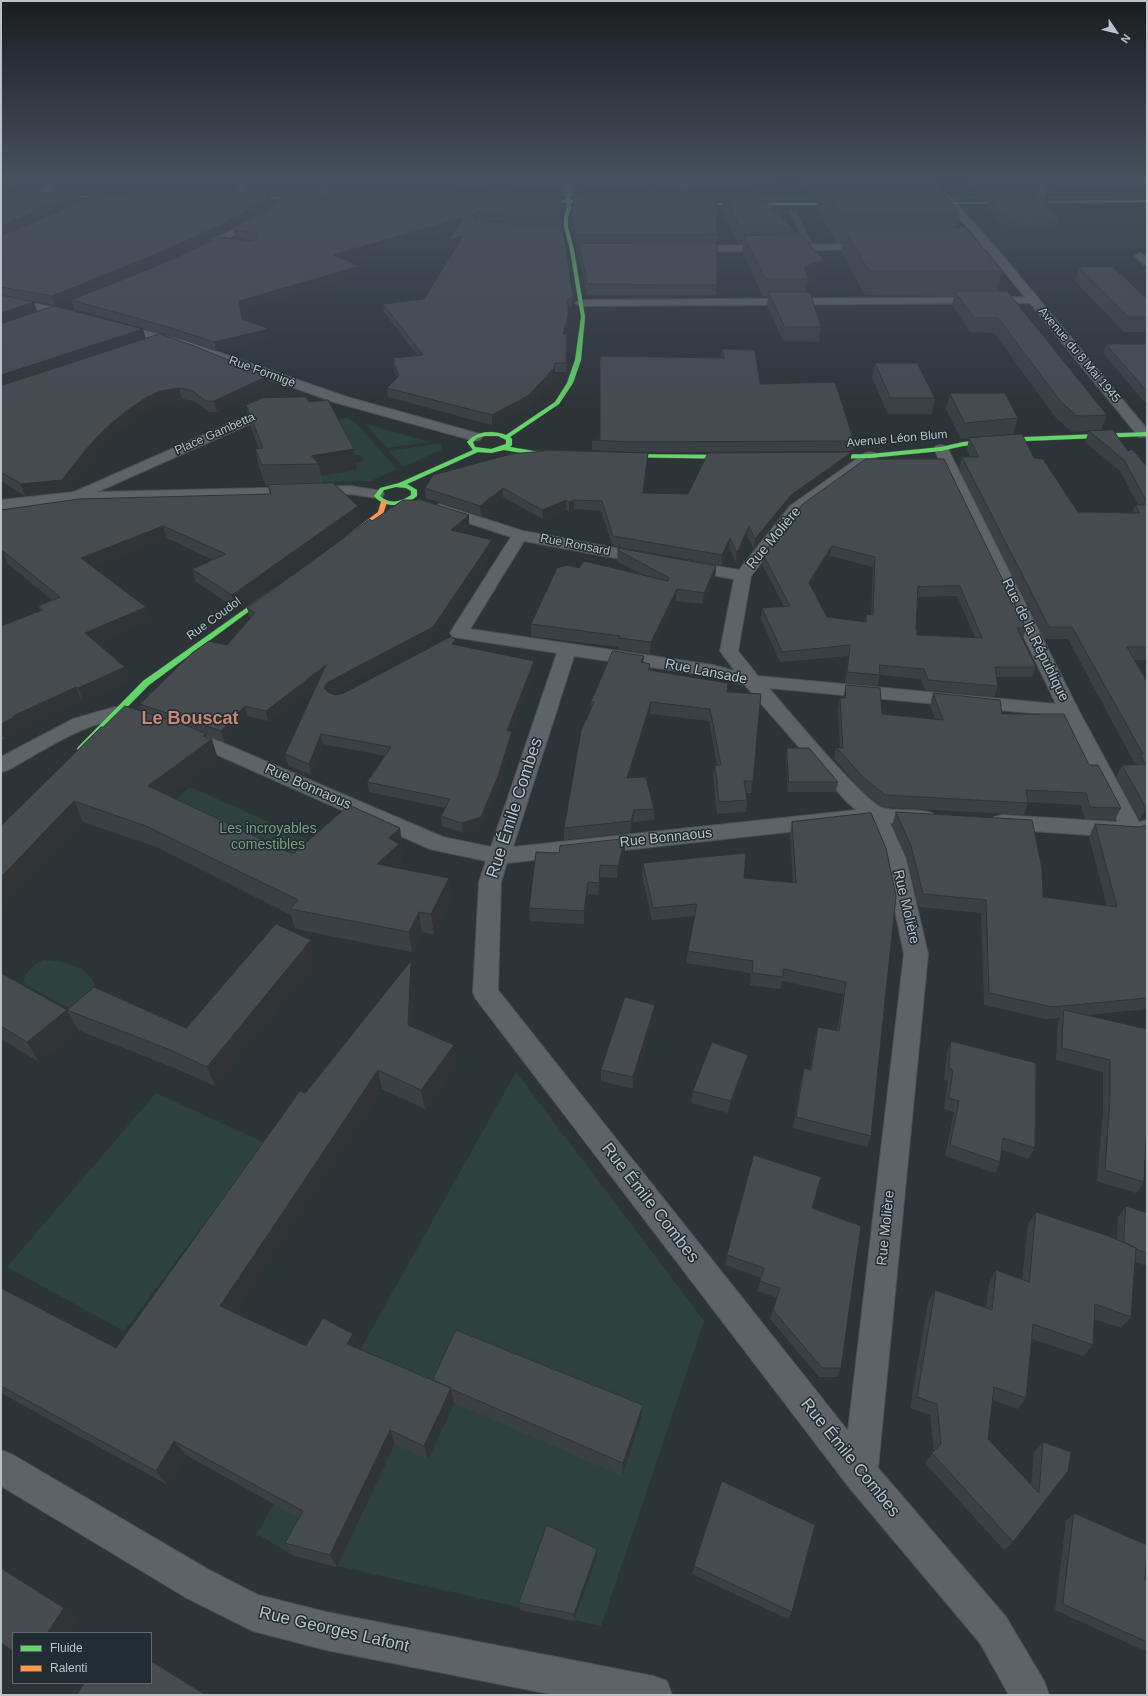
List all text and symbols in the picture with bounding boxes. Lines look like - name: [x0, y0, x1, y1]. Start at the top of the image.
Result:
- north arrow: [1096, 12, 1136, 52]
- text: N: [1119, 32, 1133, 46]
- street label: Avenue du 8 Mai 1945: [1035, 304, 1123, 406]
- street label: Rue Formigé: [227, 353, 297, 391]
- street label: Place Gambetta: [173, 410, 257, 458]
- street label: Avenue Léon Blum: [846, 427, 948, 451]
- street label: Rue Molière: [743, 504, 805, 572]
- street label: Rue Ronsard: [539, 531, 611, 559]
- street label: Rue de la République: [998, 576, 1072, 704]
- street label: Rue Coudol: [184, 595, 244, 643]
- street label: Rue Lansade: [664, 656, 748, 688]
- district label: Le Bouscat: [141, 708, 239, 730]
- street label: Rue Émile Combes: [483, 735, 547, 881]
- street label: Rue Bonnaous: [262, 760, 354, 814]
- park label: Les incroyables comestibles: [219, 821, 317, 854]
- street label: Rue Bonnaous: [619, 825, 713, 851]
- street label: Rue Molière: [889, 868, 923, 946]
- street label: Rue Émile Combes: [597, 1139, 703, 1267]
- street label: Rue Molière: [874, 1190, 898, 1266]
- street label: Rue Émile Combes: [796, 1395, 904, 1521]
- street label: Rue Georges Lafont: [257, 1603, 411, 1657]
- legend: [12, 1632, 152, 1684]
- text: Fluide: [50, 1641, 83, 1655]
- text: Ralenti: [50, 1661, 87, 1675]

